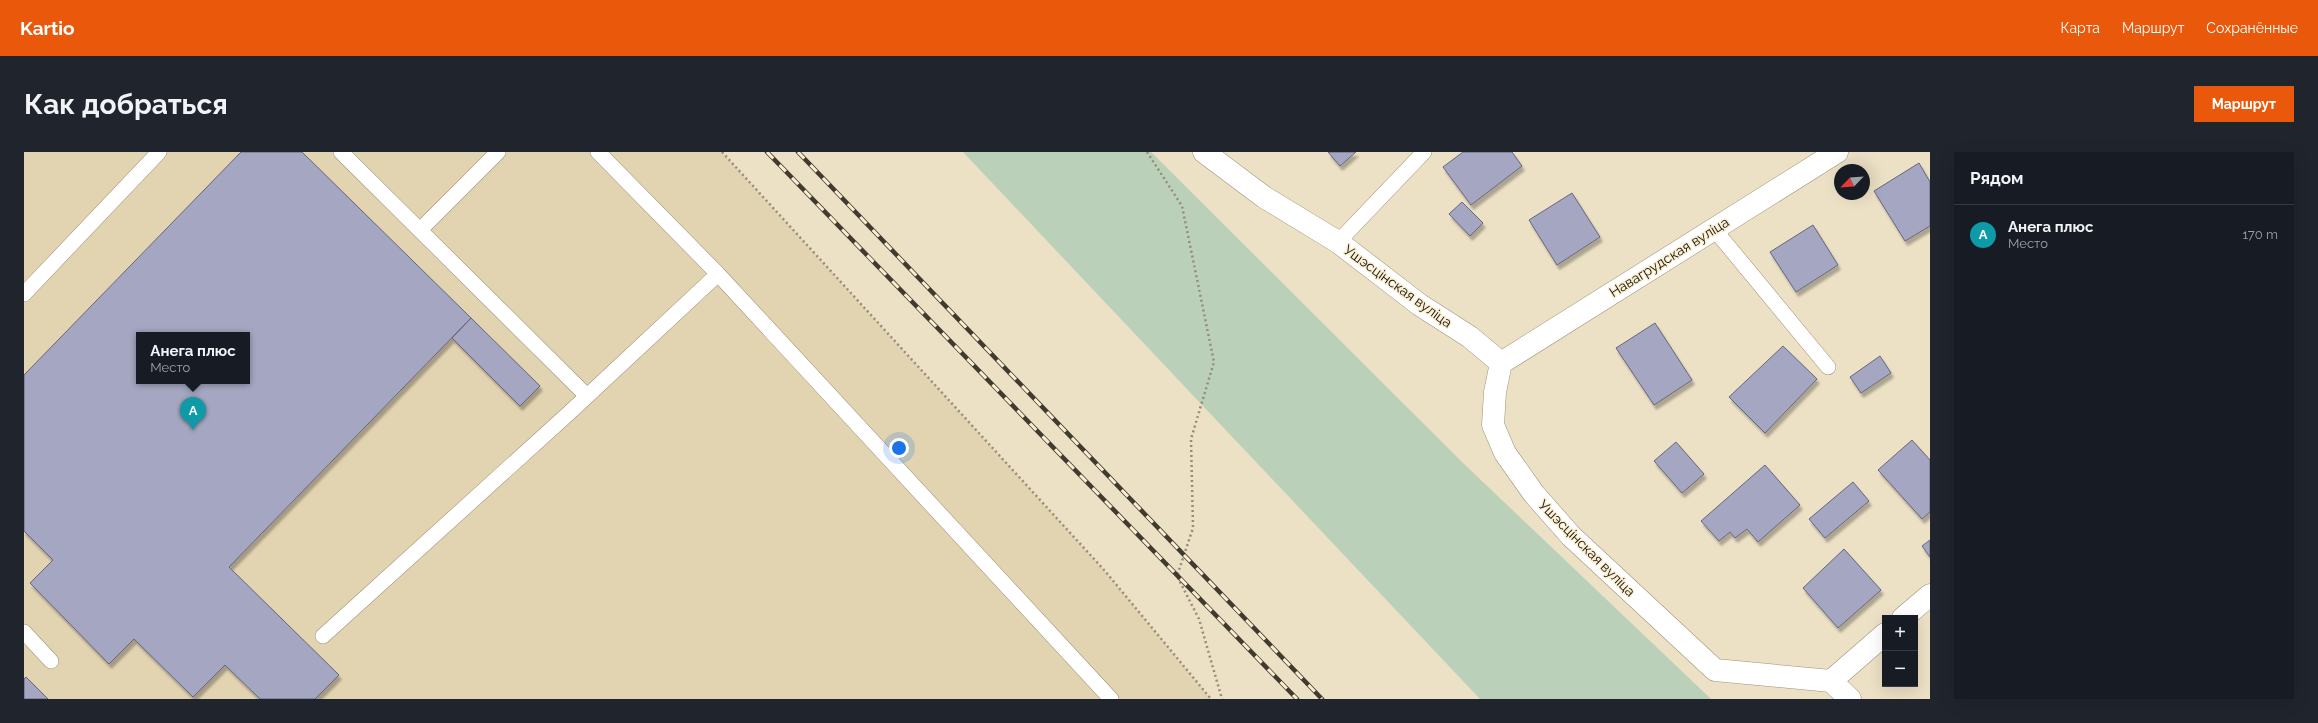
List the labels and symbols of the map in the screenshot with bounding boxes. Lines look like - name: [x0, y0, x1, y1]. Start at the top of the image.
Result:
- north arrow: [1834, 164, 1870, 200]
- street label: Навагрудская вуліца: [1606, 214, 1732, 300]
- street label: Ушэсцінская вуліца: [1341, 241, 1455, 331]
- pin: A: [180, 397, 206, 430]
- your location: [889, 438, 909, 458]
- street label: Ушэсцінская вуліца: [1535, 496, 1639, 600]

